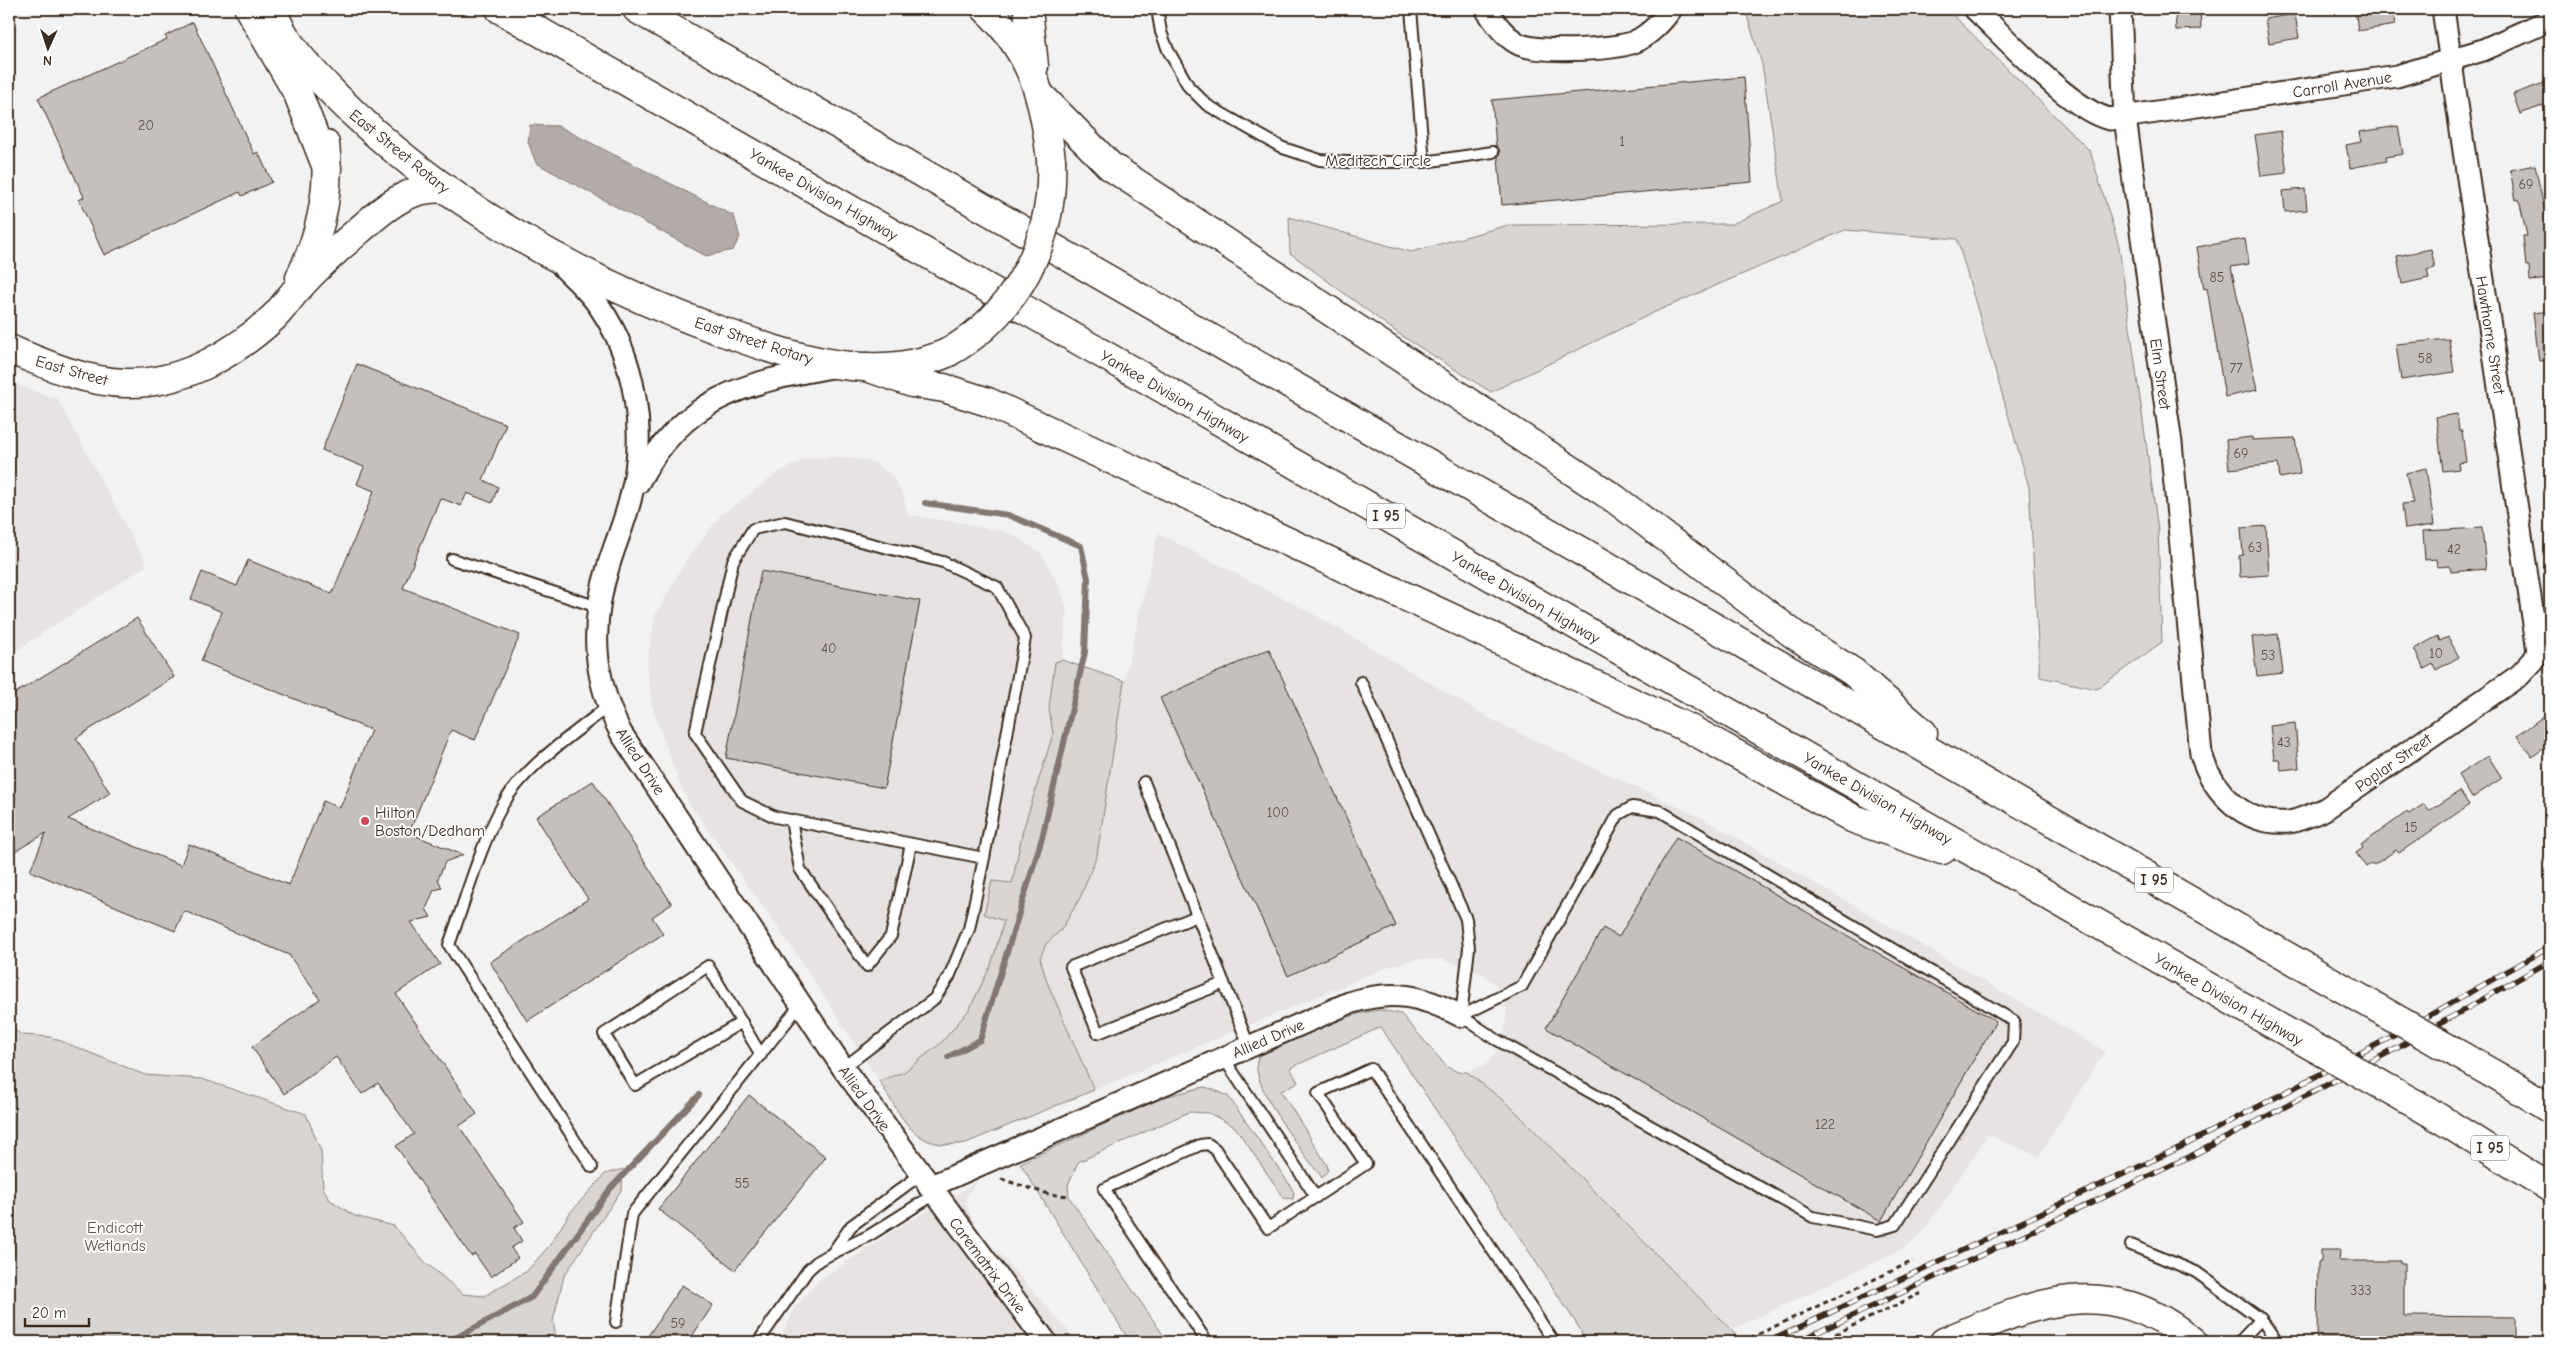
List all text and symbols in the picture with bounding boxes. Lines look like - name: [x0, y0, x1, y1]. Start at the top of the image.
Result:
- north arrow: [22, 22, 72, 72]
- text: N: [42, 52, 52, 69]
- street label: Carroll Avenue: [2291, 68, 2393, 102]
- street label: East Street Rotary: [346, 106, 454, 198]
- house number: 20: [138, 117, 154, 134]
- house number: 1: [1619, 133, 1625, 150]
- street label: Yankee Division Highway: [746, 145, 902, 245]
- street label: Meditech Circle: [1325, 152, 1431, 170]
- house number: 69: [2518, 176, 2534, 193]
- house number: 85: [2210, 269, 2224, 286]
- street label: Hawthorne Street: [2472, 275, 2508, 396]
- street label: East Street Rotary: [692, 313, 816, 369]
- street label: Elm Street: [2146, 337, 2174, 411]
- street label: Yankee Division Highway: [1097, 347, 1253, 447]
- house number: 58: [2418, 350, 2432, 367]
- street label: East Street: [33, 352, 110, 390]
- house number: 77: [2229, 360, 2243, 377]
- house number: 69: [2233, 445, 2249, 462]
- road number: I 95: [1367, 504, 1405, 528]
- house number: 63: [2248, 539, 2262, 556]
- house number: 42: [2447, 541, 2461, 558]
- street label: Yankee Division Highway: [1448, 548, 1604, 648]
- house number: 40: [821, 640, 837, 657]
- house number: 10: [2429, 645, 2443, 662]
- house number: 53: [2261, 647, 2275, 664]
- street label: Allied Drive: [612, 725, 668, 798]
- street label: Poplar Street: [2352, 730, 2435, 796]
- house number: 43: [2277, 734, 2291, 751]
- street label: Yankee Division Highway: [1800, 749, 1956, 849]
- place label: Hilton Boston/Dedham: [375, 804, 485, 840]
- house number: 100: [1267, 804, 1289, 821]
- marker: Hilton Boston/Dedham: [359, 815, 371, 827]
- house number: 15: [2404, 819, 2418, 836]
- road number: I 95: [2135, 868, 2173, 892]
- street label: Yankee Division Highway: [2151, 950, 2307, 1050]
- street label: Allied Drive: [1230, 1016, 1307, 1062]
- street label: Allied Drive: [835, 1062, 894, 1135]
- house number: 122: [1815, 1116, 1835, 1133]
- road number: I 95: [2471, 1136, 2509, 1160]
- house number: 55: [734, 1175, 750, 1192]
- street label: Carematrix Drive: [945, 1214, 1029, 1317]
- park label: Endicott Wetlands: [84, 1219, 146, 1255]
- house number: 333: [2350, 1282, 2372, 1299]
- scale bar: [25, 1296, 89, 1328]
- text: 20 m: [32, 1304, 66, 1322]
- house number: 59: [670, 1315, 686, 1332]

